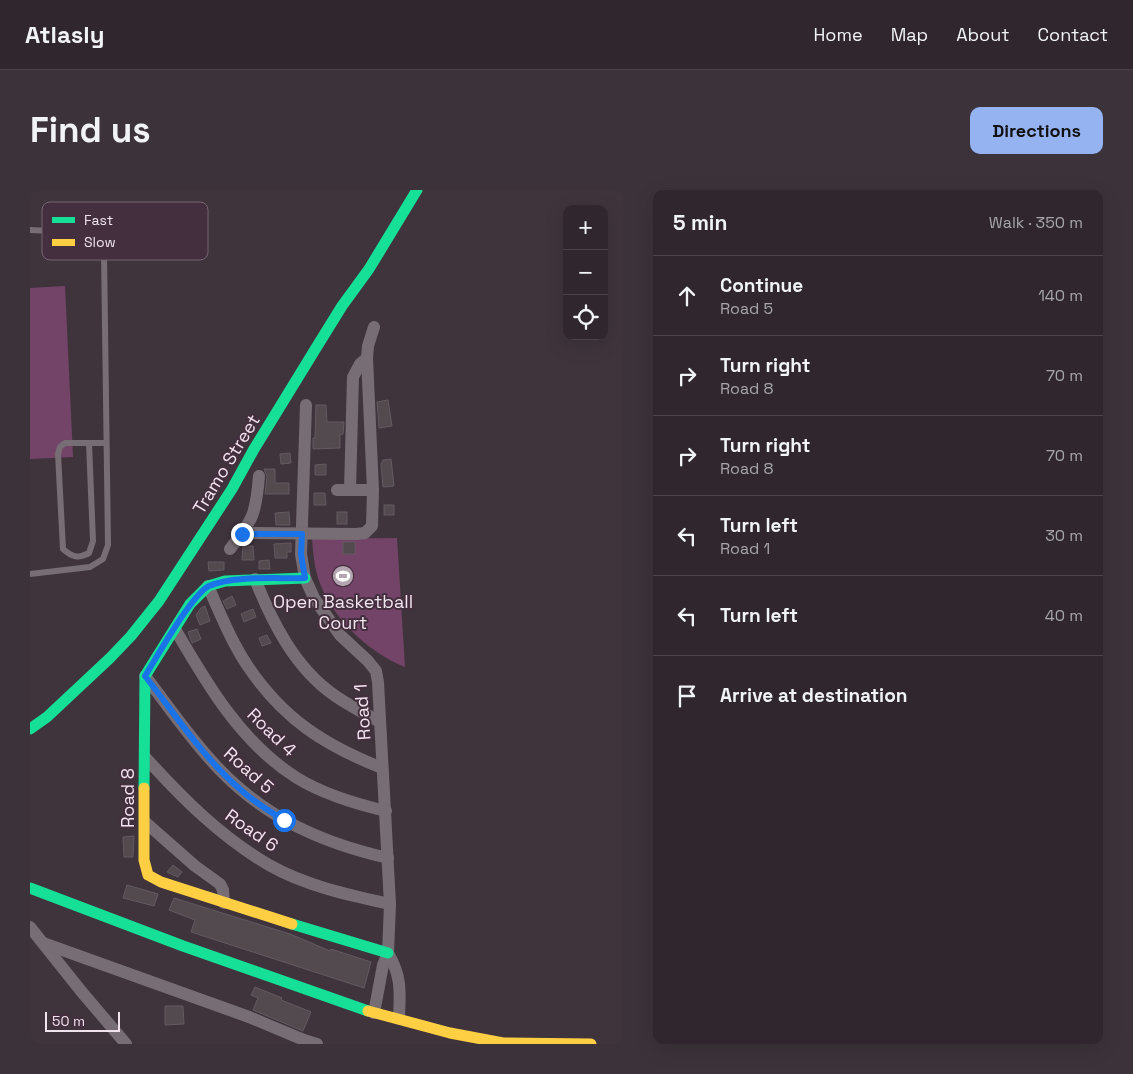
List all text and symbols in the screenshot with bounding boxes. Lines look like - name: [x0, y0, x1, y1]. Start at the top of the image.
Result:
- text: Atlasly: [25, 19, 104, 50]
- text: Home: [814, 23, 863, 46]
- text: Map: [891, 23, 928, 46]
- text: About: [956, 23, 1010, 46]
- text: Contact: [1038, 23, 1108, 46]
- button: Directions: [970, 107, 1103, 154]
- text: Find us: [30, 108, 151, 152]
- legend: [42, 202, 208, 260]
- map controls: [563, 205, 608, 340]
- button: +: [563, 205, 608, 250]
- text: 5 min: [673, 209, 727, 236]
- text: Fast: [84, 211, 113, 229]
- text: Walk · 350 m: [989, 212, 1083, 233]
- text: Slow: [84, 233, 116, 251]
- button: −: [563, 250, 608, 295]
- text: Continue: [720, 273, 803, 298]
- icon: ahead: [673, 282, 701, 310]
- text: 140 m: [1038, 285, 1083, 306]
- button: locate: [563, 295, 608, 340]
- text: Road 5: [720, 298, 773, 319]
- text: Turn right: [720, 353, 810, 378]
- icon: right: [673, 362, 701, 390]
- text: 70 m: [1046, 365, 1083, 386]
- text: Road 8: [720, 378, 773, 399]
- street label: Tramo Street: [187, 410, 265, 518]
- text: Turn right: [720, 433, 810, 458]
- icon: right: [673, 442, 701, 470]
- text: 70 m: [1046, 445, 1083, 466]
- text: Road 8: [720, 458, 773, 479]
- text: Turn left: [720, 513, 798, 538]
- icon: left: [673, 522, 701, 550]
- route end: [231, 523, 254, 546]
- text: 30 m: [1045, 525, 1083, 546]
- text: Road 1: [720, 538, 770, 559]
- sports icon: Open Basketball Court: [331, 564, 355, 588]
- place label: Open Basketball Court: [273, 590, 413, 634]
- icon: left: [673, 602, 701, 630]
- text: Turn left: [720, 603, 798, 628]
- text: 40 m: [1045, 605, 1083, 626]
- icon: arrive: [673, 682, 701, 710]
- street label: Road 1: [349, 683, 375, 741]
- text: Arrive at destination: [720, 683, 908, 708]
- street label: Road 4: [242, 703, 302, 761]
- street label: Road 5: [219, 742, 279, 798]
- street label: Road 8: [116, 768, 139, 828]
- street label: Road 6: [221, 803, 283, 857]
- route start: [273, 809, 296, 832]
- scale bar: [45, 1009, 120, 1032]
- text: 50 m: [52, 1012, 85, 1030]

